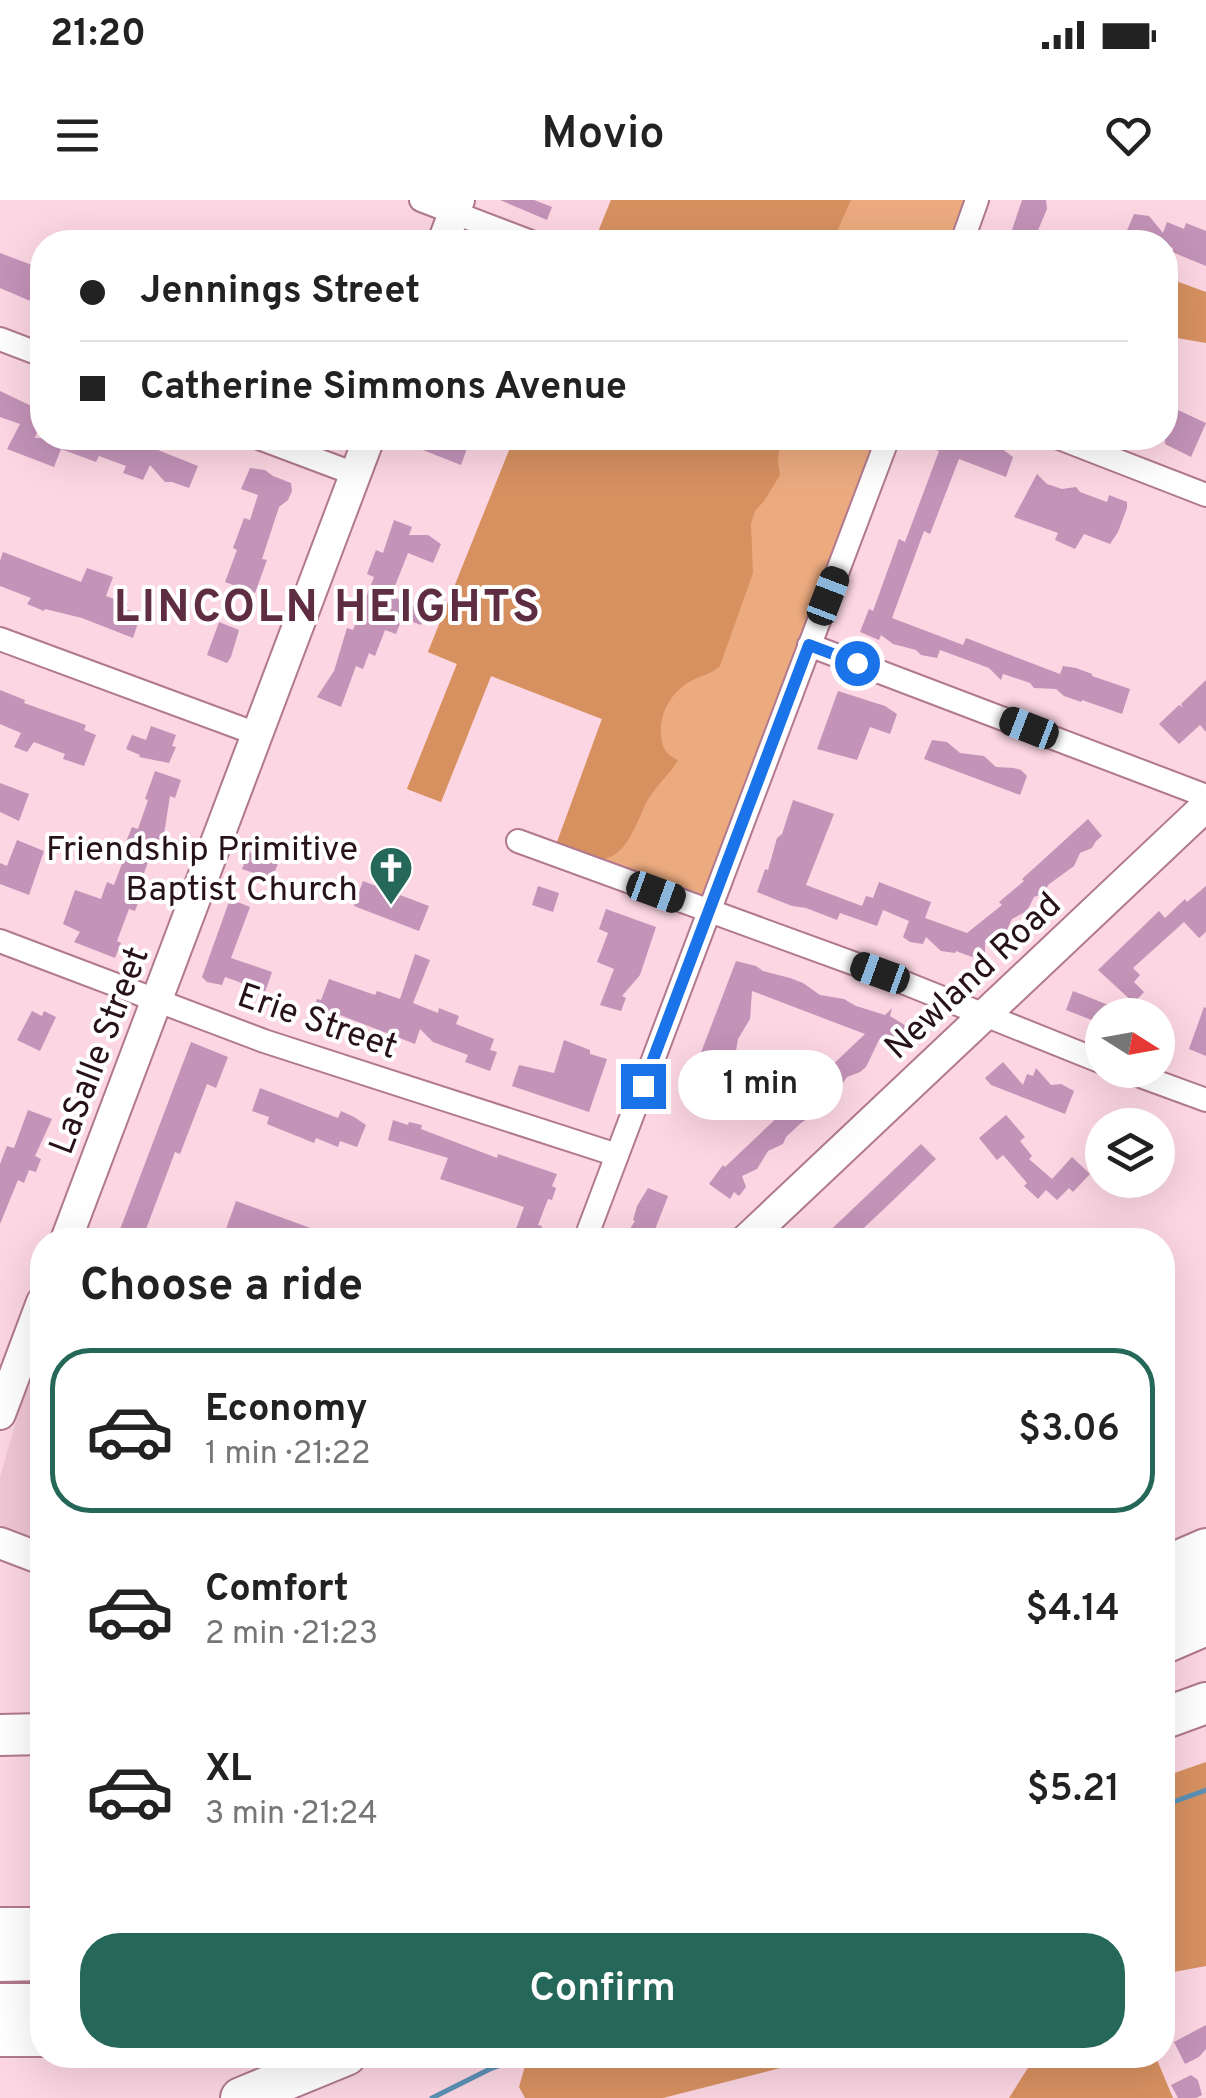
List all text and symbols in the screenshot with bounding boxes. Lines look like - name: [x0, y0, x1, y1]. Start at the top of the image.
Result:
- text: 21:20: [50, 11, 146, 60]
- text: Movio: [541, 107, 665, 164]
- icon: menu: [50, 108, 105, 163]
- icon: heart: [1101, 108, 1156, 163]
- text: Jennings Street: [140, 268, 420, 317]
- text: Catherine Simmons Avenue: [140, 364, 627, 413]
- car: [803, 563, 853, 629]
- district label: LINCOLN HEIGHTS: [114, 581, 542, 638]
- route start: [835, 641, 880, 686]
- car: [996, 703, 1062, 753]
- place label: Friendship Primitive Baptist Church: [46, 829, 358, 913]
- church icon: Friendship Primitive Baptist Church: [368, 845, 414, 906]
- car: [623, 868, 689, 916]
- street label: Newland Road: [877, 884, 1072, 1070]
- street label: LaSalle Street: [41, 941, 161, 1161]
- car: [847, 949, 913, 997]
- street label: Erie Street: [231, 975, 403, 1071]
- north arrow: [1085, 998, 1175, 1088]
- map controls: [1085, 998, 1175, 1198]
- callout: 1 min: [678, 1051, 843, 1121]
- route end: [621, 1064, 666, 1109]
- text: 1 min: [723, 1065, 798, 1105]
- button: layers: [1085, 1108, 1175, 1198]
- text: Choose a ride: [80, 1259, 363, 1316]
- icon: car: [85, 1386, 175, 1476]
- text: Economy: [205, 1386, 367, 1435]
- text: $3.06: [1018, 1406, 1120, 1455]
- text: 1 min · 21:22: [205, 1435, 371, 1475]
- icon: car: [85, 1566, 175, 1656]
- text: Comfort: [205, 1566, 349, 1615]
- text: $4.14: [1025, 1586, 1120, 1635]
- text: 2 min · 21:23: [205, 1615, 378, 1655]
- icon: car: [85, 1746, 175, 1836]
- text: XL: [205, 1746, 252, 1795]
- text: $5.21: [1027, 1766, 1120, 1815]
- text: 3 min · 21:24: [205, 1795, 378, 1835]
- button: Confirm: [80, 1933, 1125, 2048]

